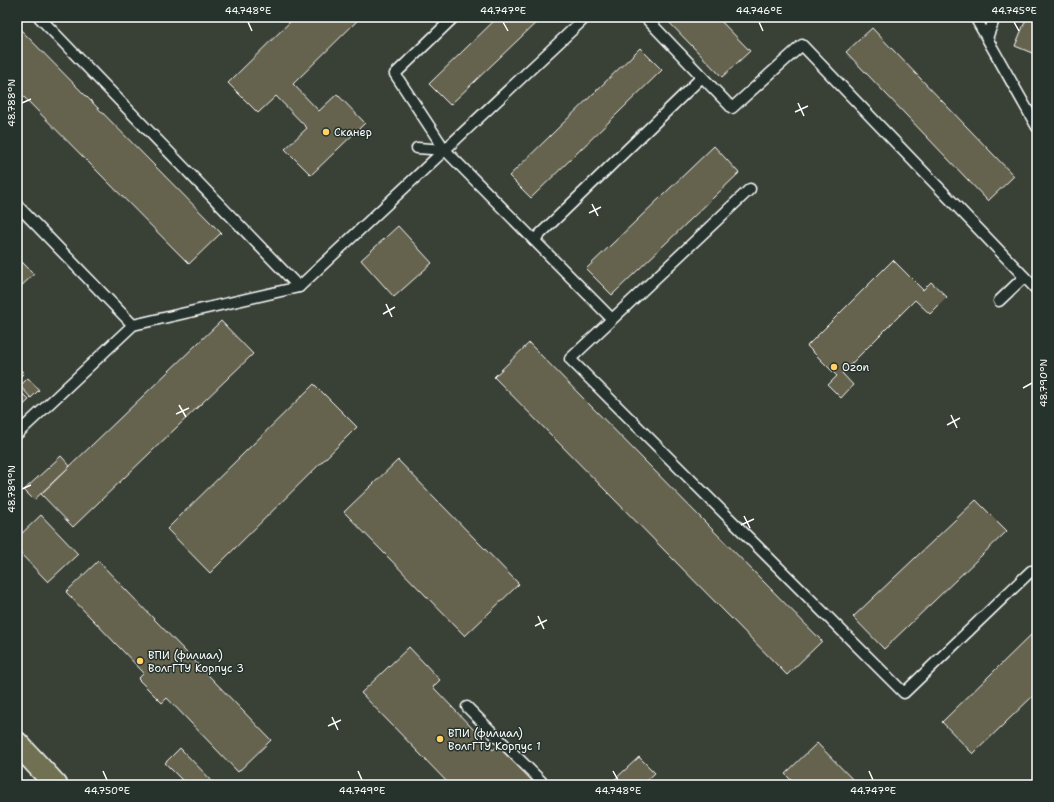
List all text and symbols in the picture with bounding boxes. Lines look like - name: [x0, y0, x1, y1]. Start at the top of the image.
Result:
- text: 44.748°E: [225, 4, 271, 17]
- text: 44.747°E: [480, 4, 526, 17]
- text: 44.746°E: [736, 4, 782, 17]
- text: 44.745°E: [991, 4, 1037, 17]
- text: 48.788°N: [5, 79, 18, 127]
- place label: Сканер: [334, 125, 372, 140]
- marker: Сканер: [321, 127, 331, 137]
- text: 48.790°N: [1037, 359, 1050, 407]
- place label: Ozon: [842, 360, 870, 375]
- marker: Ozon: [829, 362, 839, 372]
- text: 48.789°N: [5, 465, 18, 513]
- place label: ВПИ (филиал) ВолгГТУ Корпус 3: [148, 648, 244, 676]
- marker: ВПИ (филиал) ВолгГТУ Корпус 3: [135, 656, 145, 666]
- place label: ВПИ (филиал) ВолгГТУ Корпус 1: [448, 726, 541, 754]
- marker: ВПИ (филиал) ВолгГТУ Корпус 1: [435, 734, 445, 744]
- text: 44.750°E: [84, 784, 130, 797]
- text: 44.749°E: [339, 784, 385, 797]
- text: 44.748°E: [595, 784, 641, 797]
- text: 44.747°E: [850, 784, 896, 797]

